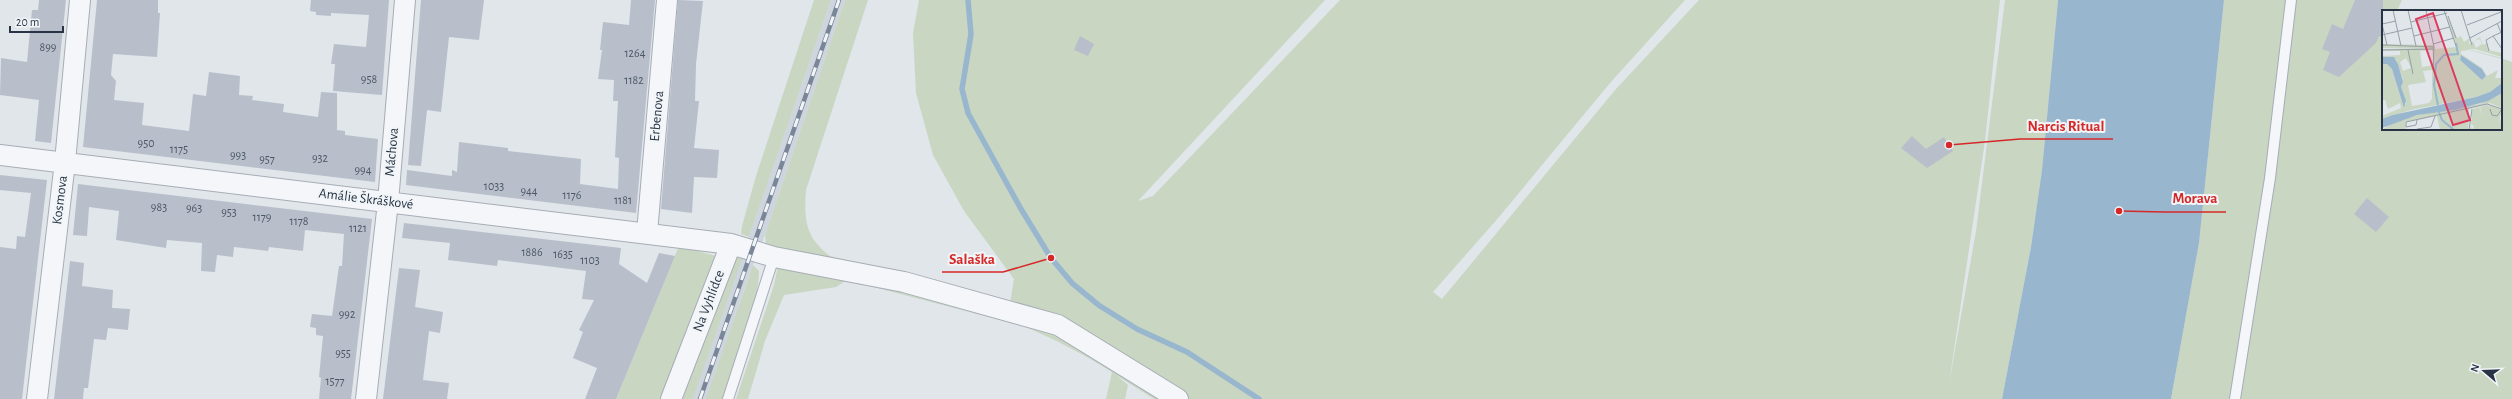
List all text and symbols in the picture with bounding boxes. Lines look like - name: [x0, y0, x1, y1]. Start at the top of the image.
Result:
- scale bar: [10, 8, 63, 34]
- inset map: [2382, 10, 2502, 130]
- text: 20 m: [16, 16, 39, 28]
- house number: 899: [40, 41, 57, 53]
- house number: 1264: [624, 47, 646, 59]
- house number: 958: [361, 73, 377, 85]
- house number: 1182: [624, 74, 644, 86]
- street label: Erbenova: [648, 90, 666, 142]
- callout: Narcis Ritual: [2020, 112, 2113, 139]
- text: Narcis Ritual: [2027, 119, 2105, 134]
- street label: Máchova: [383, 127, 401, 177]
- house number: 950: [138, 137, 155, 149]
- house number: 1175: [170, 143, 188, 155]
- house number: 993: [230, 149, 246, 161]
- house number: 932: [312, 152, 329, 164]
- house number: 957: [259, 153, 275, 165]
- house number: 994: [354, 164, 372, 176]
- street label: Kosmova: [50, 174, 70, 225]
- house number: 1033: [484, 180, 504, 192]
- street label: Amálie Škráškové: [318, 184, 414, 212]
- house number: 944: [520, 185, 538, 197]
- callout: Morava: [2165, 185, 2226, 212]
- house number: 1176: [563, 189, 582, 201]
- text: Morava: [2173, 191, 2217, 206]
- house number: 1181: [614, 194, 632, 206]
- house number: 983: [151, 201, 167, 213]
- house number: 963: [186, 202, 202, 214]
- house number: 953: [221, 206, 237, 218]
- house number: 1179: [253, 211, 272, 223]
- house number: 1178: [290, 215, 309, 227]
- house number: 1121: [349, 222, 367, 234]
- callout: Salaška: [942, 245, 1003, 272]
- house number: 1886: [521, 246, 543, 258]
- house number: 1635: [553, 248, 573, 260]
- text: Salaška: [949, 252, 995, 267]
- house number: 1103: [580, 254, 600, 266]
- street label: Na Vyhlídce: [691, 268, 727, 334]
- house number: 992: [339, 308, 356, 320]
- house number: 955: [335, 347, 351, 359]
- north arrow: [2464, 351, 2504, 391]
- text: N: [2469, 362, 2481, 373]
- house number: 1577: [325, 375, 345, 387]

